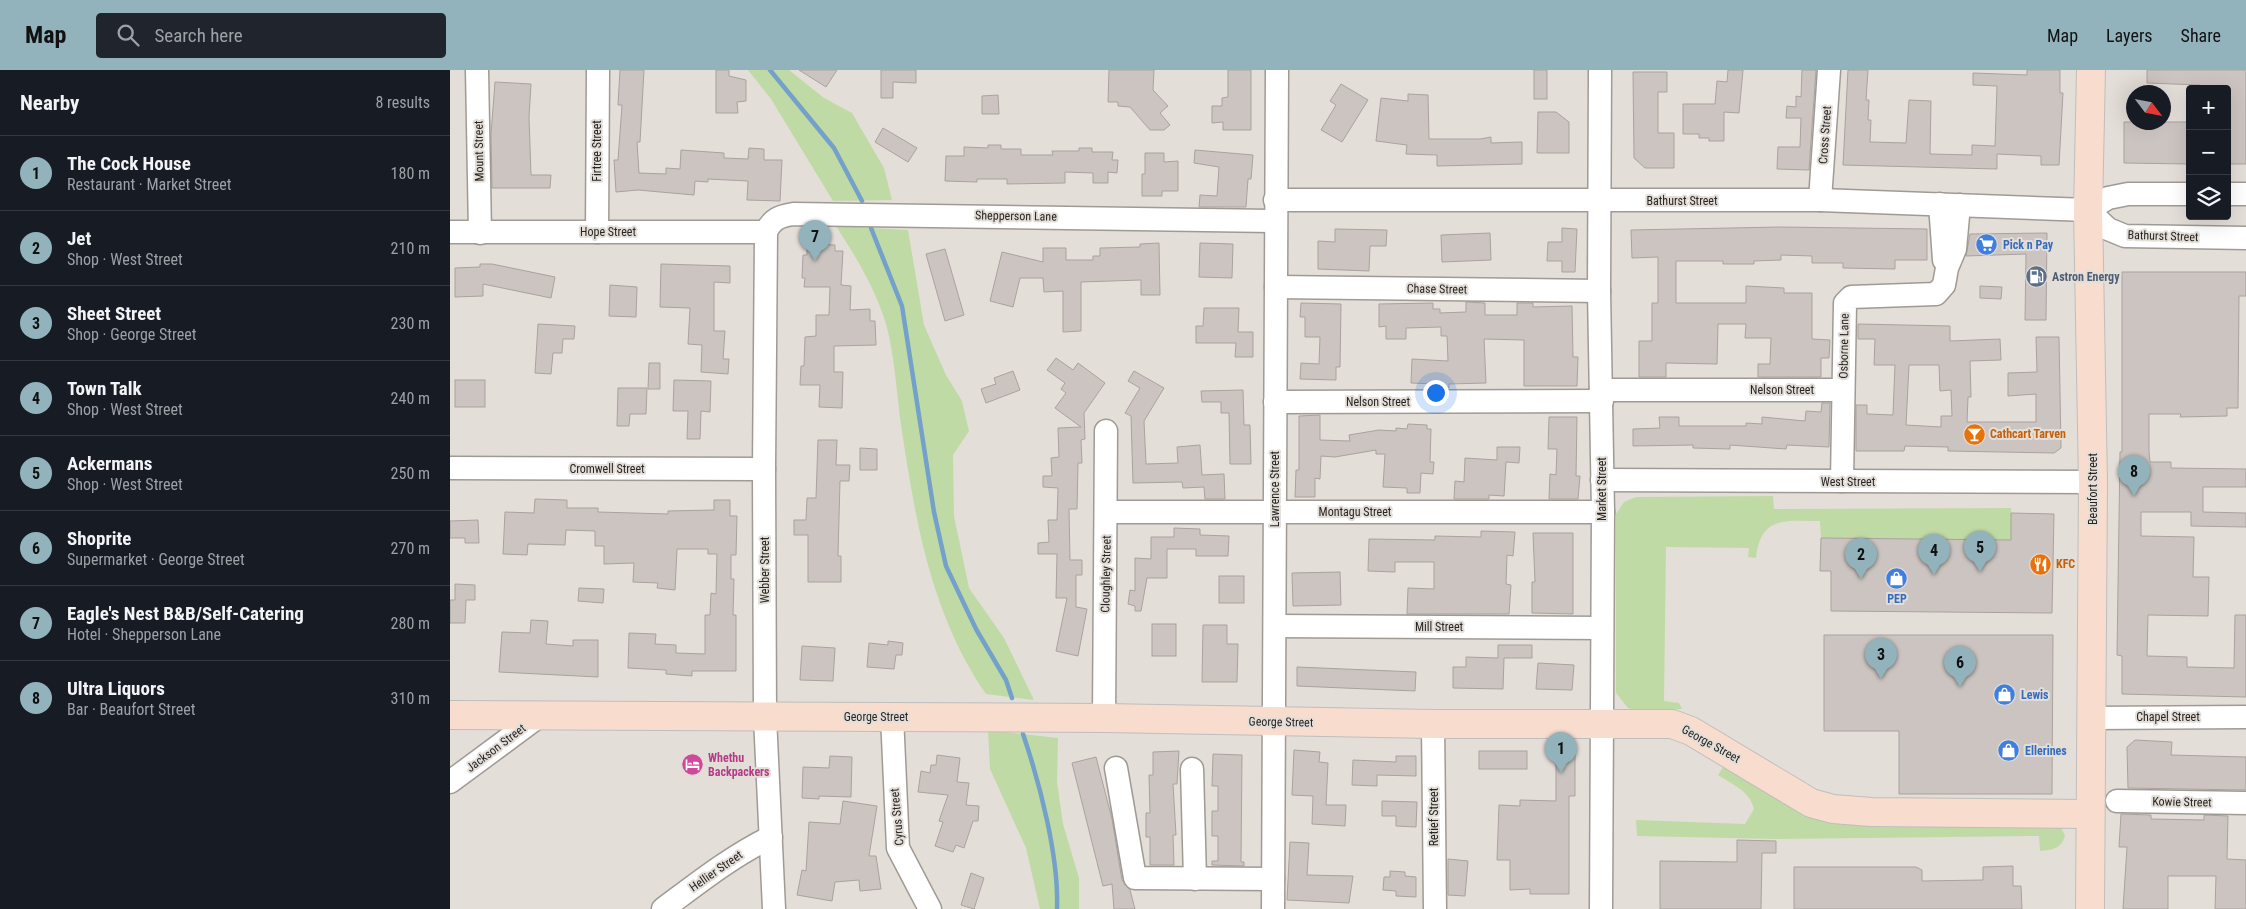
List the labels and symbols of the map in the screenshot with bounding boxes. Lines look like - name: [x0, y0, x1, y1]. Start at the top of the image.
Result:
- north arrow: [2126, 85, 2171, 130]
- street label: Cross Street: [1816, 105, 1834, 165]
- street label: Mount Street: [471, 120, 487, 182]
- street label: Firtree Street: [590, 120, 604, 182]
- street label: Bathurst Street: [1647, 194, 1718, 208]
- street label: Shepperson Lane: [975, 208, 1057, 224]
- pin: 7: [799, 220, 831, 261]
- street label: Hope Street: [580, 225, 636, 239]
- street label: Bathurst Street: [2127, 228, 2199, 244]
- supermarket icon: Pick n Pay: [1975, 233, 1999, 257]
- place label: Pick n Pay: [2003, 238, 2054, 252]
- fuel station icon: Astron Energy: [2024, 265, 2048, 289]
- place label: Astron Energy: [2052, 270, 2120, 284]
- street label: Chase Street: [1407, 281, 1468, 297]
- street label: Osborne Lane: [1836, 313, 1852, 379]
- your location: [1423, 380, 1449, 406]
- street label: Nelson Street: [1750, 383, 1814, 397]
- street label: Nelson Street: [1346, 395, 1410, 409]
- bar icon: Cathcart Tarven: [1962, 422, 1986, 446]
- place label: Cathcart Tarven: [1990, 427, 2066, 441]
- street label: Lawrence Street: [1268, 450, 1282, 527]
- street label: Beaufort Street: [2086, 453, 2100, 525]
- pin: 8: [2118, 455, 2150, 496]
- street label: Market Street: [1595, 457, 1609, 521]
- street label: Cromwell Street: [569, 462, 645, 476]
- street label: West Street: [1821, 475, 1876, 489]
- street label: Montagu Street: [1319, 505, 1392, 519]
- pin: 5: [1964, 531, 1996, 572]
- pin: 4: [1918, 534, 1950, 575]
- street label: Cloughley Street: [1098, 535, 1114, 613]
- street label: Webber Street: [758, 536, 772, 603]
- pin: 2: [1845, 538, 1877, 579]
- restaurant icon: KFC: [2028, 552, 2052, 576]
- place label: KFC: [2056, 557, 2075, 571]
- shop icon: PEP: [1885, 566, 1909, 590]
- place label: PEP: [1887, 592, 1907, 606]
- street label: Mill Street: [1415, 620, 1464, 634]
- pin: 3: [1865, 638, 1897, 679]
- pin: 6: [1944, 646, 1976, 687]
- shop icon: Lewis: [1993, 683, 2017, 707]
- place label: Lewis: [2021, 688, 2049, 702]
- street label: George Street: [844, 710, 909, 724]
- street label: Chapel Street: [2136, 710, 2200, 724]
- street label: George Street: [1249, 714, 1314, 730]
- street label: Jackson Street: [464, 721, 529, 775]
- street label: George Street: [1679, 722, 1743, 766]
- pin: 1: [1545, 732, 1577, 773]
- shop icon: Ellerines: [1997, 739, 2021, 763]
- place label: Ellerines: [2025, 744, 2067, 758]
- place label: Whethu Backpackers: [708, 751, 770, 779]
- hotel icon: Whethu Backpackers: [680, 753, 704, 777]
- street label: Cyrus Street: [887, 787, 906, 846]
- street label: Retief Street: [1427, 787, 1441, 846]
- street label: Kowie Street: [2152, 794, 2212, 810]
- street label: Hellier Street: [687, 847, 746, 894]

